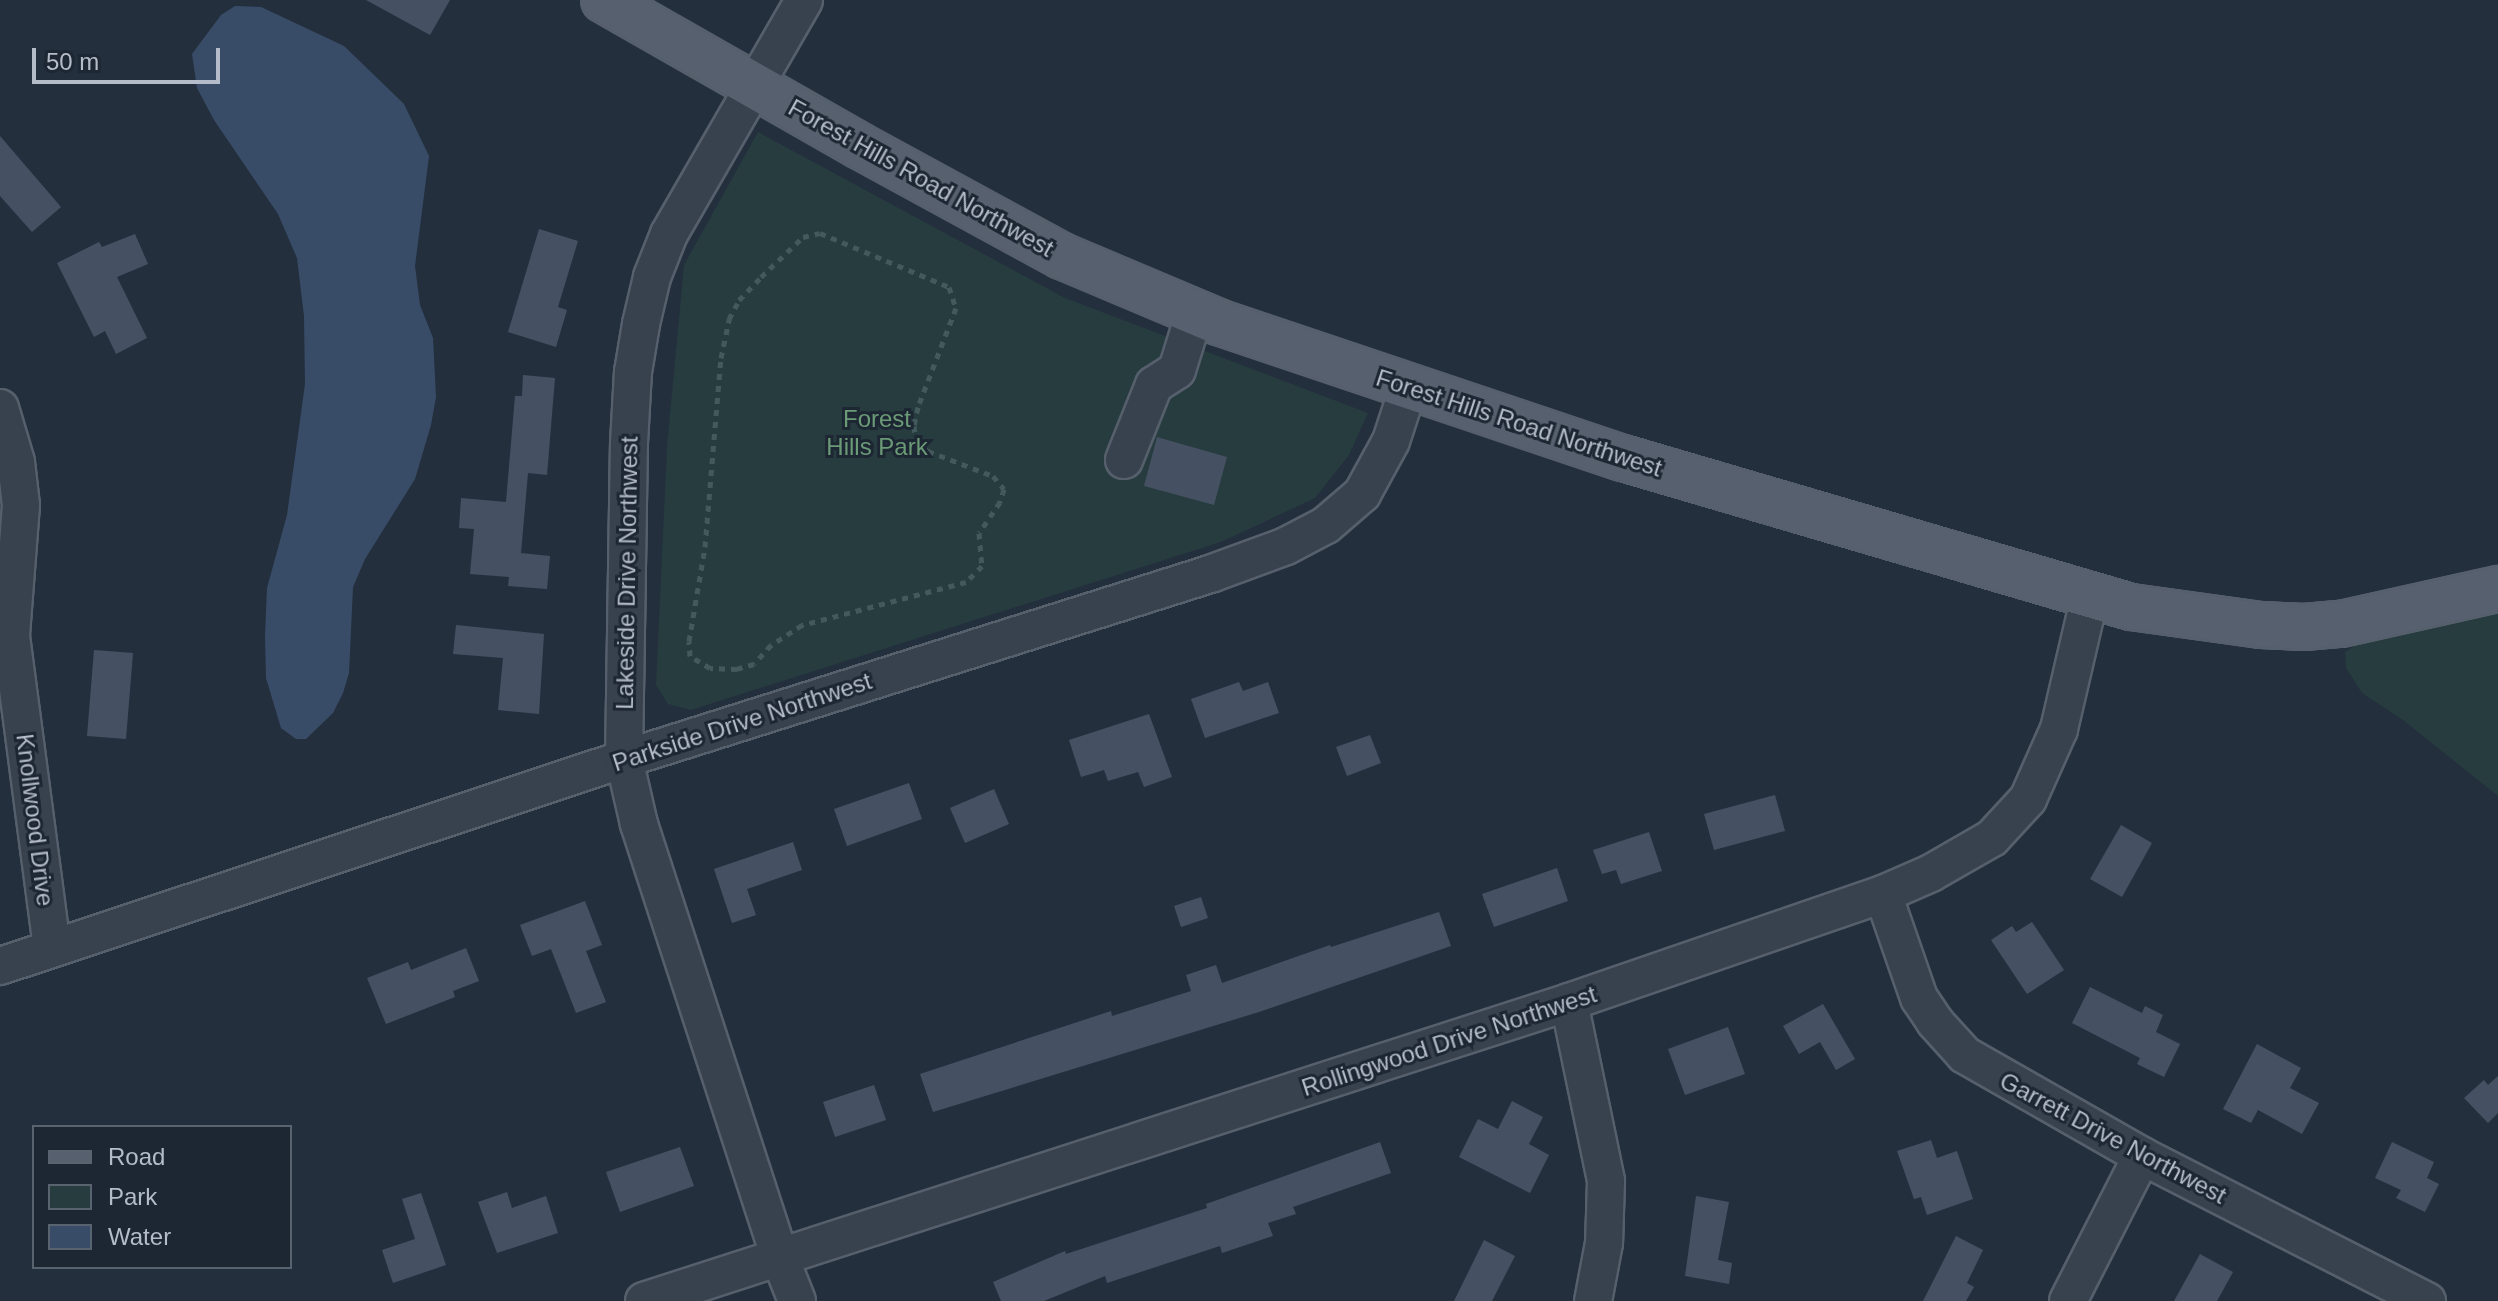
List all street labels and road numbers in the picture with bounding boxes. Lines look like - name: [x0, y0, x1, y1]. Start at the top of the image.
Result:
- street label: Forest Hills Road Northwest: [783, 93, 1059, 263]
- street label: Forest Hills Road Northwest: [1372, 363, 1666, 483]
- street label: Lakeside Drive Northwest: [610, 436, 644, 710]
- street label: Parkside Drive Northwest: [609, 666, 875, 778]
- street label: Knollwood Drive: [10, 732, 60, 908]
- street label: Rollingwood Drive Northwest: [1298, 980, 1600, 1102]
- street label: Garrett Drive Northwest: [1995, 1066, 2231, 1210]

